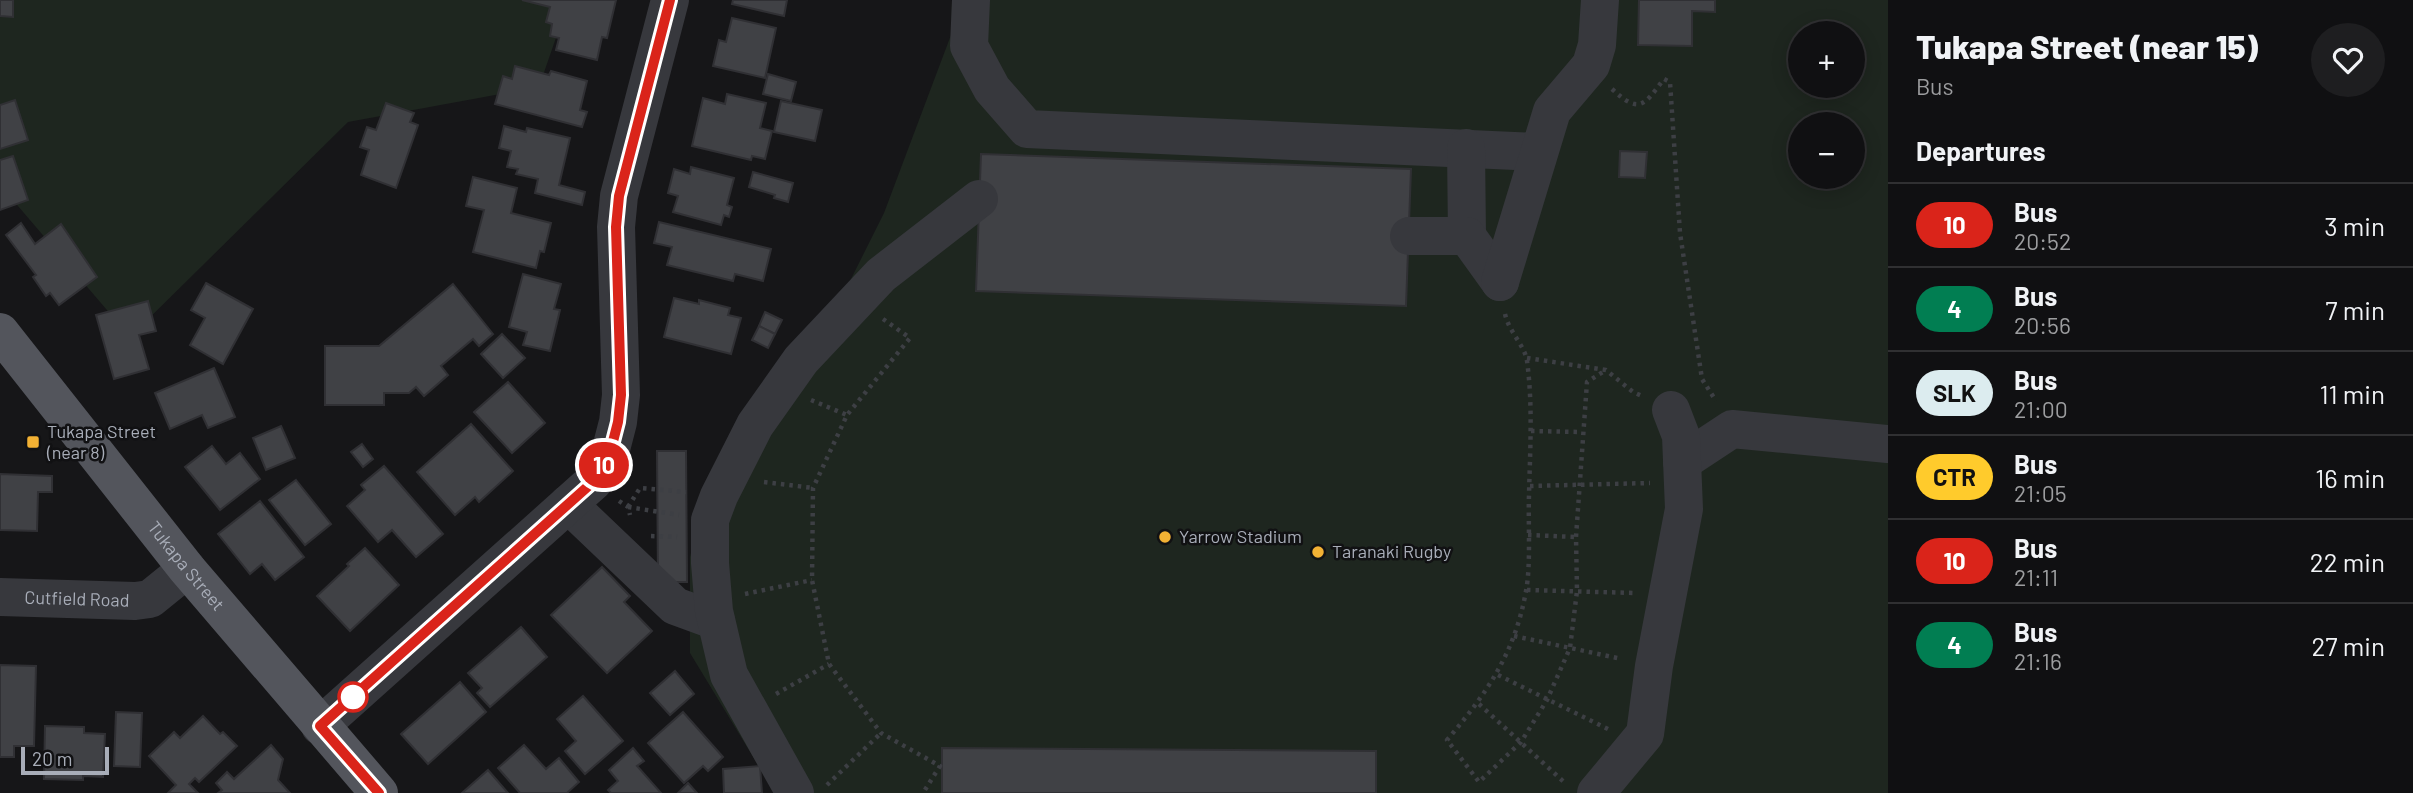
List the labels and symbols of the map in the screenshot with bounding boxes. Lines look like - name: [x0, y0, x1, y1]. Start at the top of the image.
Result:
- place label: Tukapa Street (near 8): [46, 420, 156, 463]
- marker: Tukapa Street (near 8): [25, 434, 41, 450]
- line badge: 10: [572, 442, 636, 488]
- street label: Tukapa Street: [144, 516, 230, 615]
- place label: Yarrow Stadium: [1179, 525, 1302, 547]
- marker: Yarrow Stadium: [1157, 529, 1173, 545]
- place label: Taranaki Rugby: [1332, 540, 1451, 562]
- marker: Taranaki Rugby: [1310, 544, 1326, 560]
- street label: Cutfield Road: [24, 586, 130, 611]
- unlabelled marker: [338, 682, 368, 712]
- scale bar: [21, 744, 108, 776]

